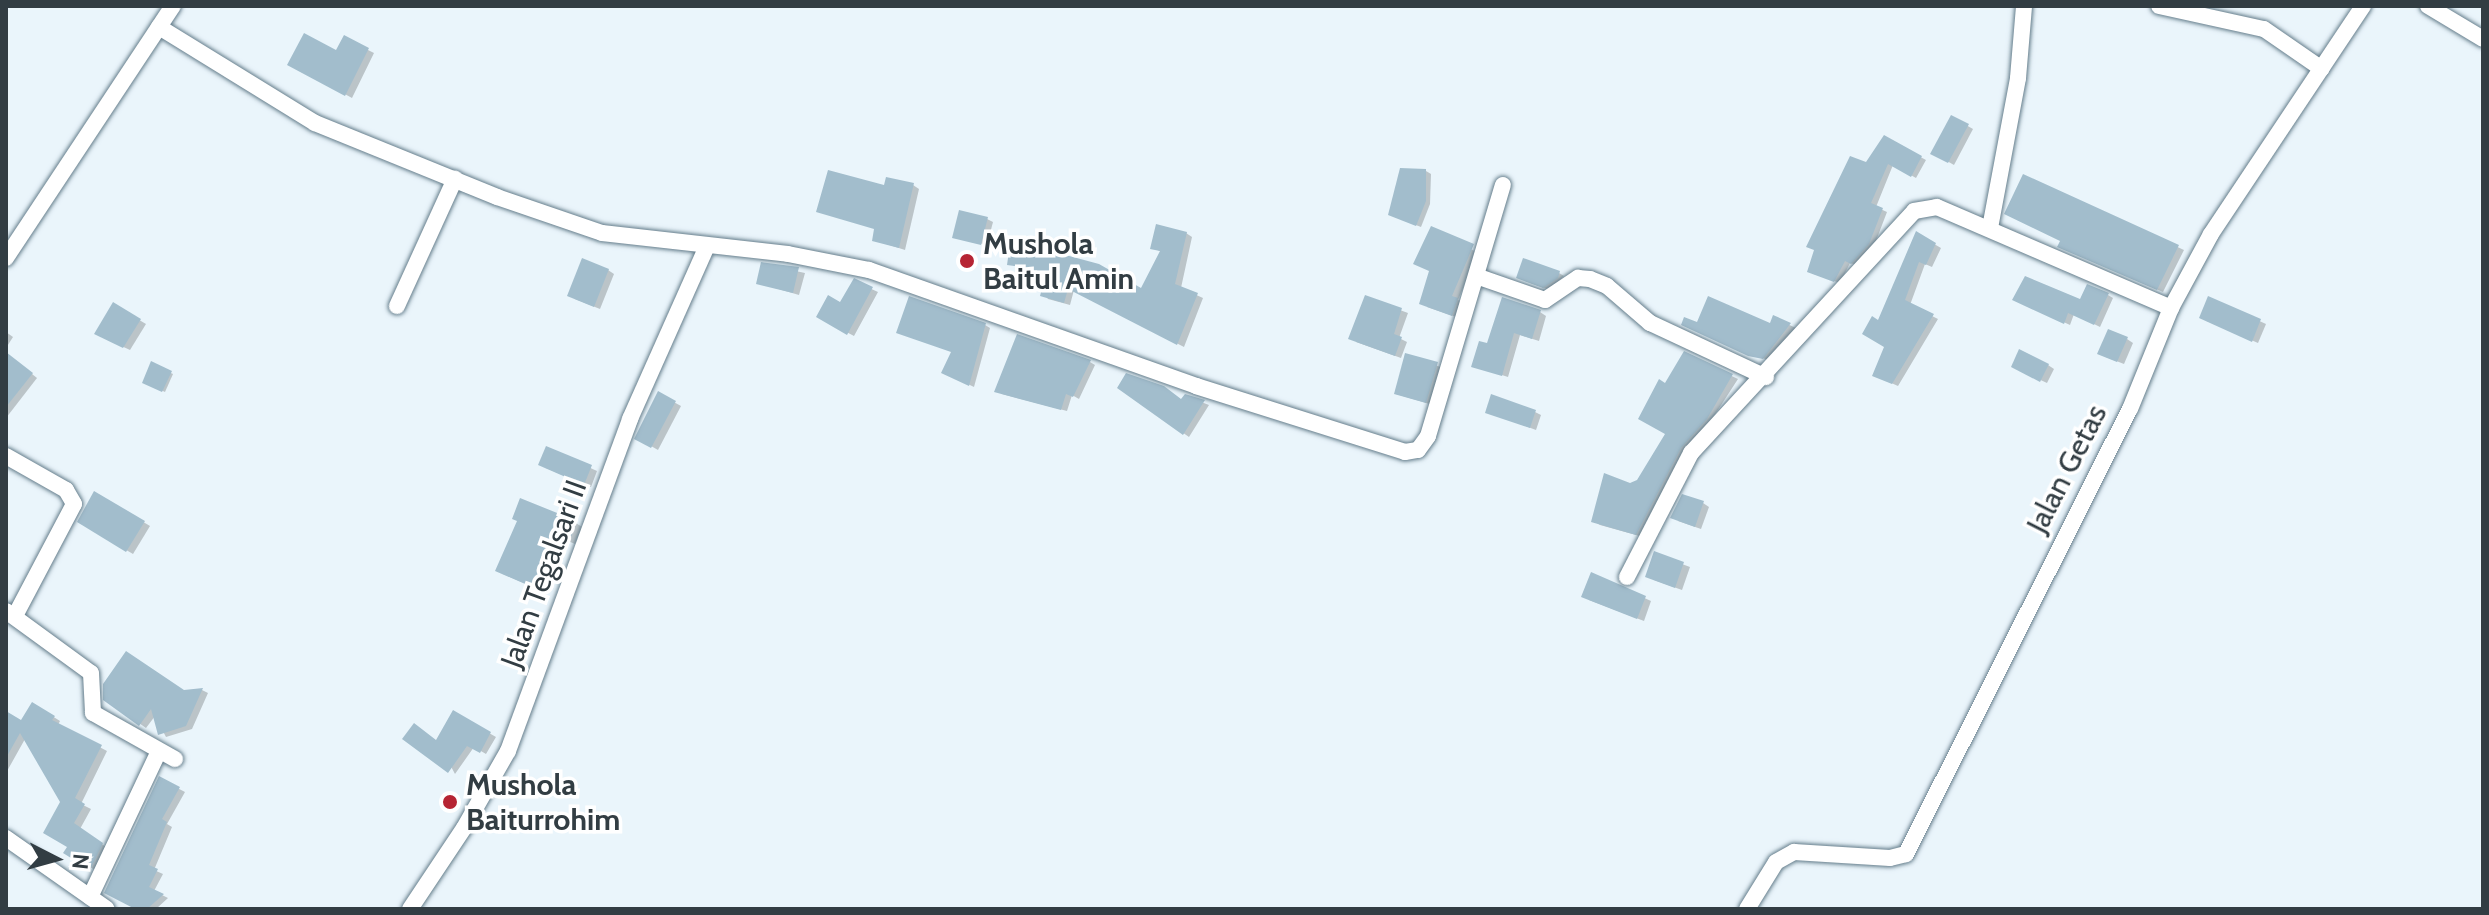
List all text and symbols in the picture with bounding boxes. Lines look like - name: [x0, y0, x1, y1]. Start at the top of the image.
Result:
- place label: Mushola Baitul Amin: [983, 226, 1134, 296]
- marker: Mushola Baitul Amin: [958, 252, 976, 270]
- street label: Jalan Getas: [2019, 399, 2115, 539]
- street label: Jalan Tegalsari II: [493, 475, 595, 673]
- place label: Mushola Baiturrohim: [466, 767, 620, 838]
- marker: Mushola Baiturrohim: [441, 793, 459, 811]
- north arrow: [16, 819, 96, 899]
- text: N: [66, 852, 95, 871]

